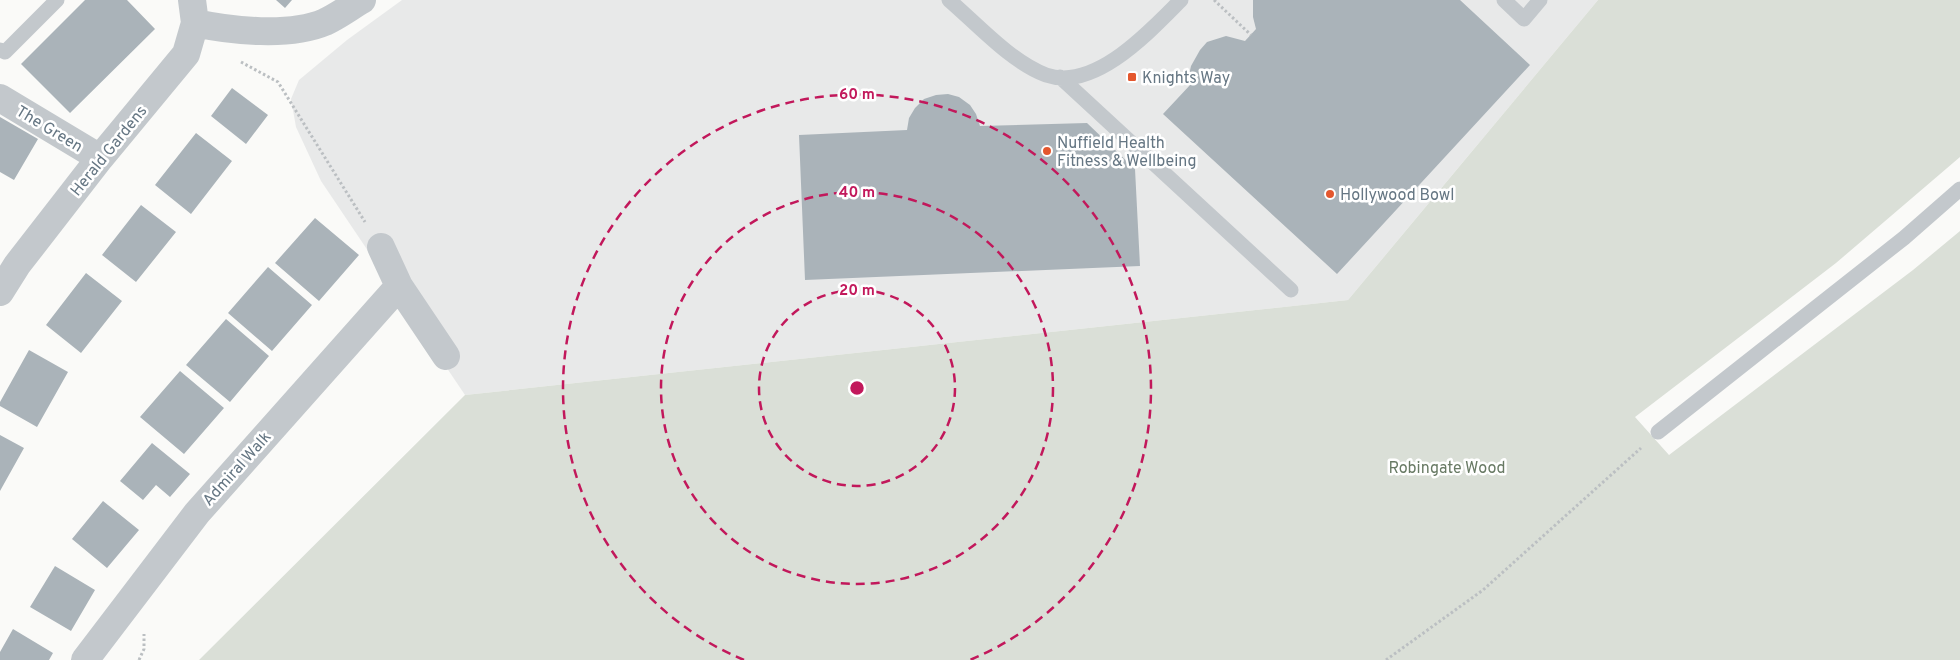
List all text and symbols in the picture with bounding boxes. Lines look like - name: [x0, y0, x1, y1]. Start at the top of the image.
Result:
- place label: Knights Way: [1142, 69, 1230, 89]
- marker: Knights Way: [1126, 71, 1138, 83]
- text: 60 m: [839, 86, 875, 105]
- street label: The Green: [12, 102, 86, 157]
- street label: Herald Gardens: [67, 102, 152, 201]
- place label: Nuffield Health Fitness & Wellbeing: [1057, 134, 1197, 172]
- marker: Nuffield Health Fitness & Wellbeing: [1041, 145, 1053, 157]
- text: 40 m: [839, 184, 875, 203]
- place label: Hollywood Bowl: [1340, 186, 1454, 206]
- marker: Hollywood Bowl: [1324, 188, 1336, 200]
- text: 20 m: [839, 282, 875, 301]
- centre of rings: [848, 379, 866, 397]
- street label: Admiral Walk: [199, 428, 276, 511]
- park label: Robingate Wood: [1388, 459, 1506, 479]

